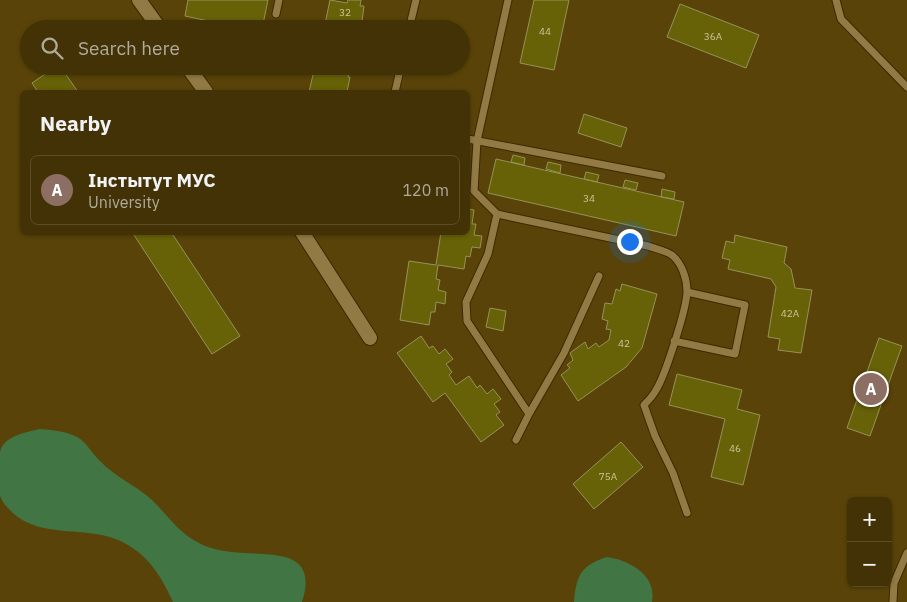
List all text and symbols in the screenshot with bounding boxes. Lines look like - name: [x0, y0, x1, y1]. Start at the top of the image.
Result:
- house number: 32: [339, 6, 351, 19]
- search box: [20, 20, 470, 75]
- house number: 44: [539, 25, 551, 38]
- house number: 36А: [704, 30, 723, 43]
- icon: search: [38, 34, 66, 62]
- text: Search here: [78, 36, 180, 60]
- text: Nearby: [40, 109, 111, 137]
- text: Інстытут МУС: [88, 168, 216, 192]
- text: A: [52, 180, 62, 200]
- text: 120 m: [402, 180, 449, 200]
- text: University: [88, 192, 160, 212]
- house number: 34: [583, 192, 595, 205]
- your location: [617, 229, 643, 255]
- house number: 42А: [781, 307, 800, 320]
- house number: 42: [618, 337, 630, 350]
- pin: A: [855, 370, 887, 408]
- house number: 46: [729, 442, 741, 455]
- house number: 75А: [599, 470, 618, 483]
- map controls: [847, 497, 892, 587]
- button: +: [847, 497, 892, 542]
- button: −: [847, 542, 892, 587]

